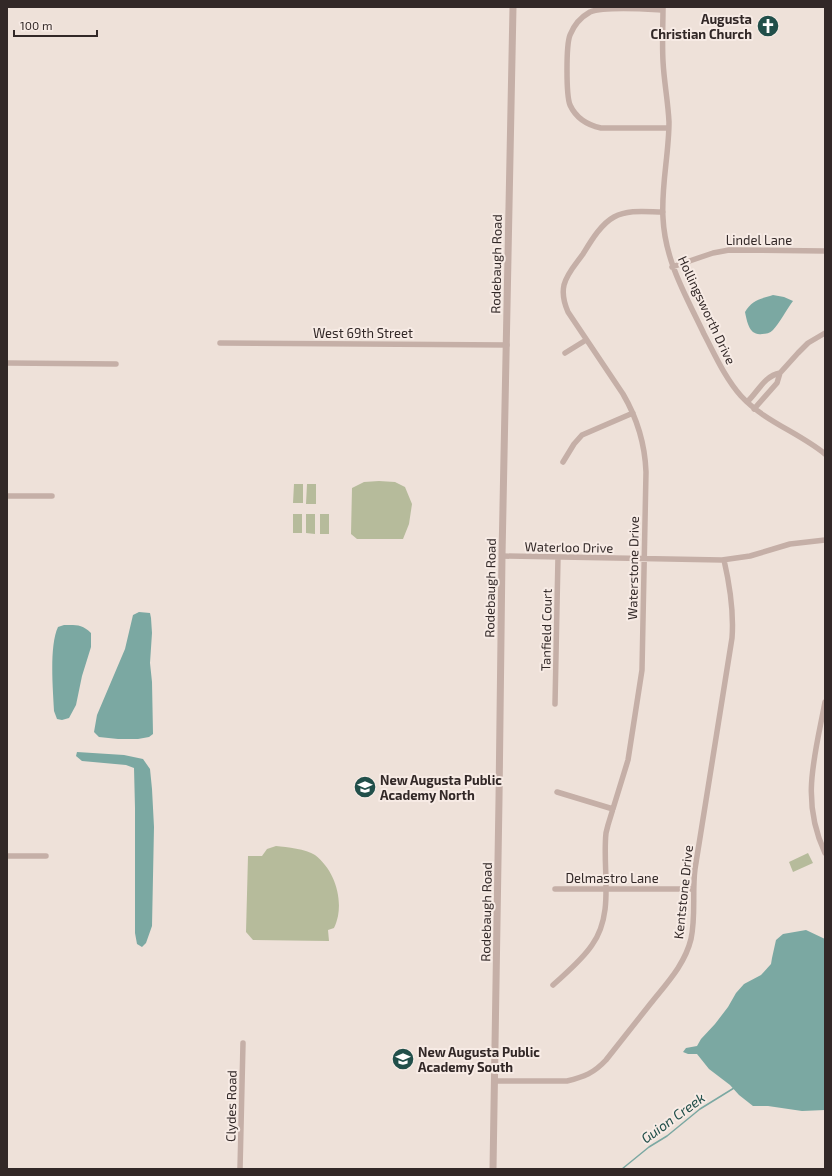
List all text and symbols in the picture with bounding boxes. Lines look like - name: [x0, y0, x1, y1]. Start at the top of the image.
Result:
- place label: Augusta Christian Church: [651, 11, 752, 42]
- scale bar: [14, 12, 97, 38]
- church icon: Augusta Christian Church: [755, 13, 781, 39]
- text: 100 m: [20, 18, 52, 32]
- street label: Rodebaugh Road: [487, 214, 505, 314]
- street label: Lindel Lane: [726, 232, 792, 248]
- street label: Hollingsworth Drive: [675, 253, 739, 367]
- street label: West 69th Street: [313, 325, 413, 341]
- street label: Waterstone Drive: [624, 516, 642, 620]
- street label: Rodebaugh Road: [481, 538, 499, 638]
- street label: Waterloo Drive: [524, 538, 614, 556]
- street label: Tanfield Court: [537, 589, 555, 671]
- place label: New Augusta Public Academy North: [380, 772, 502, 803]
- school or university icon: New Augusta Public Academy North: [352, 774, 378, 800]
- street label: Kentstone Drive: [670, 844, 696, 940]
- street label: Rodebaugh Road: [477, 862, 495, 962]
- street label: Delmastro Lane: [565, 870, 659, 886]
- place label: New Augusta Public Academy South: [418, 1044, 540, 1075]
- school or university icon: New Augusta Public Academy South: [390, 1046, 416, 1072]
- street label: Clydes Road: [222, 1070, 240, 1142]
- water label: Guion Creek: [637, 1089, 708, 1146]

